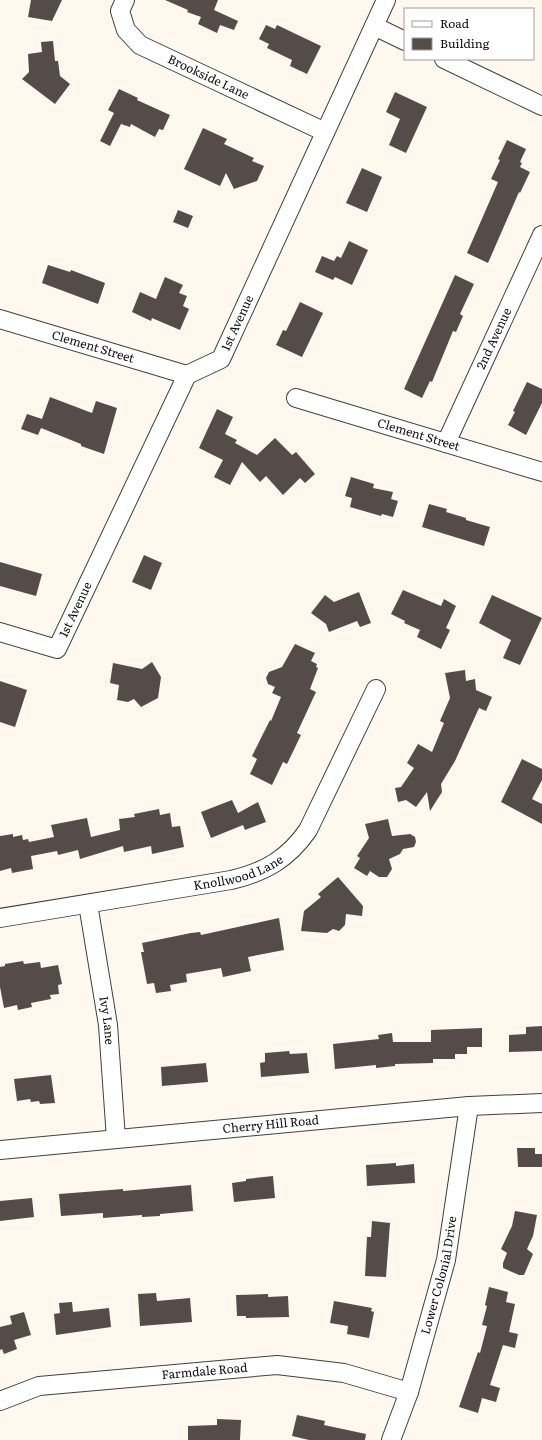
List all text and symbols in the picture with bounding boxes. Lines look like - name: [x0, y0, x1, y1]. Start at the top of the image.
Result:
- legend: [404, 8, 534, 60]
- text: Road: [440, 14, 470, 32]
- text: Building: [440, 34, 490, 52]
- street label: Brookside Lane: [165, 49, 252, 103]
- street label: 1st Avenue: [216, 292, 257, 353]
- street label: 2nd Avenue: [471, 304, 515, 372]
- street label: Clement Street: [50, 325, 137, 367]
- street label: Clement Street: [375, 413, 462, 455]
- street label: 1st Avenue: [54, 578, 96, 640]
- street label: Knollwood Lane: [192, 850, 286, 894]
- street label: Ivy Lane: [95, 995, 119, 1045]
- street label: Cherry Hill Road: [222, 1110, 320, 1137]
- street label: Lower Colonial Drive: [416, 1215, 460, 1336]
- street label: Farmdale Road: [161, 1358, 249, 1383]

